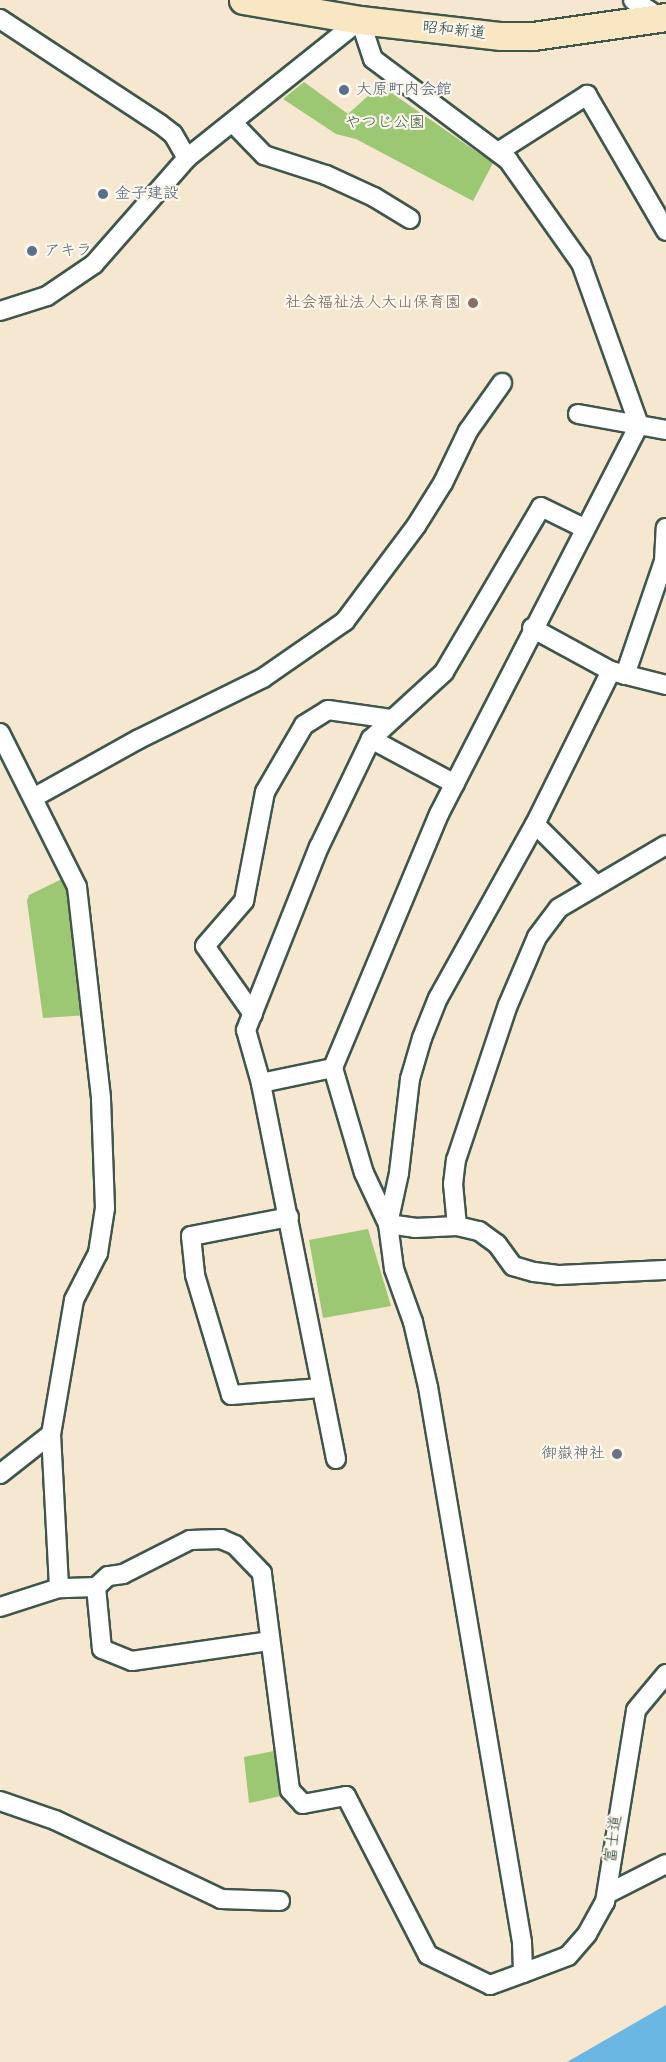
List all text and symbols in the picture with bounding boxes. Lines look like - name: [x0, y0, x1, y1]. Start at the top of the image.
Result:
- street label: 昭和新道: [421, 18, 487, 44]
- place label: 大原町内会館: [356, 80, 452, 100]
- marker: 大原町内会館: [337, 83, 351, 97]
- park label: やつじ公園: [345, 113, 425, 133]
- place label: 金子建設: [115, 184, 179, 204]
- marker: 金子建設: [96, 187, 110, 201]
- place label: アキラ: [44, 241, 92, 261]
- marker: アキラ: [25, 244, 39, 258]
- place label: 社会福祉法人大山保育園: [285, 293, 461, 313]
- marker: 社会福祉法人大山保育園: [466, 296, 480, 310]
- place label: 御嶽神社: [541, 1444, 605, 1464]
- marker: 御嶽神社: [610, 1447, 624, 1461]
- street label: 富士道: [602, 1814, 626, 1864]

